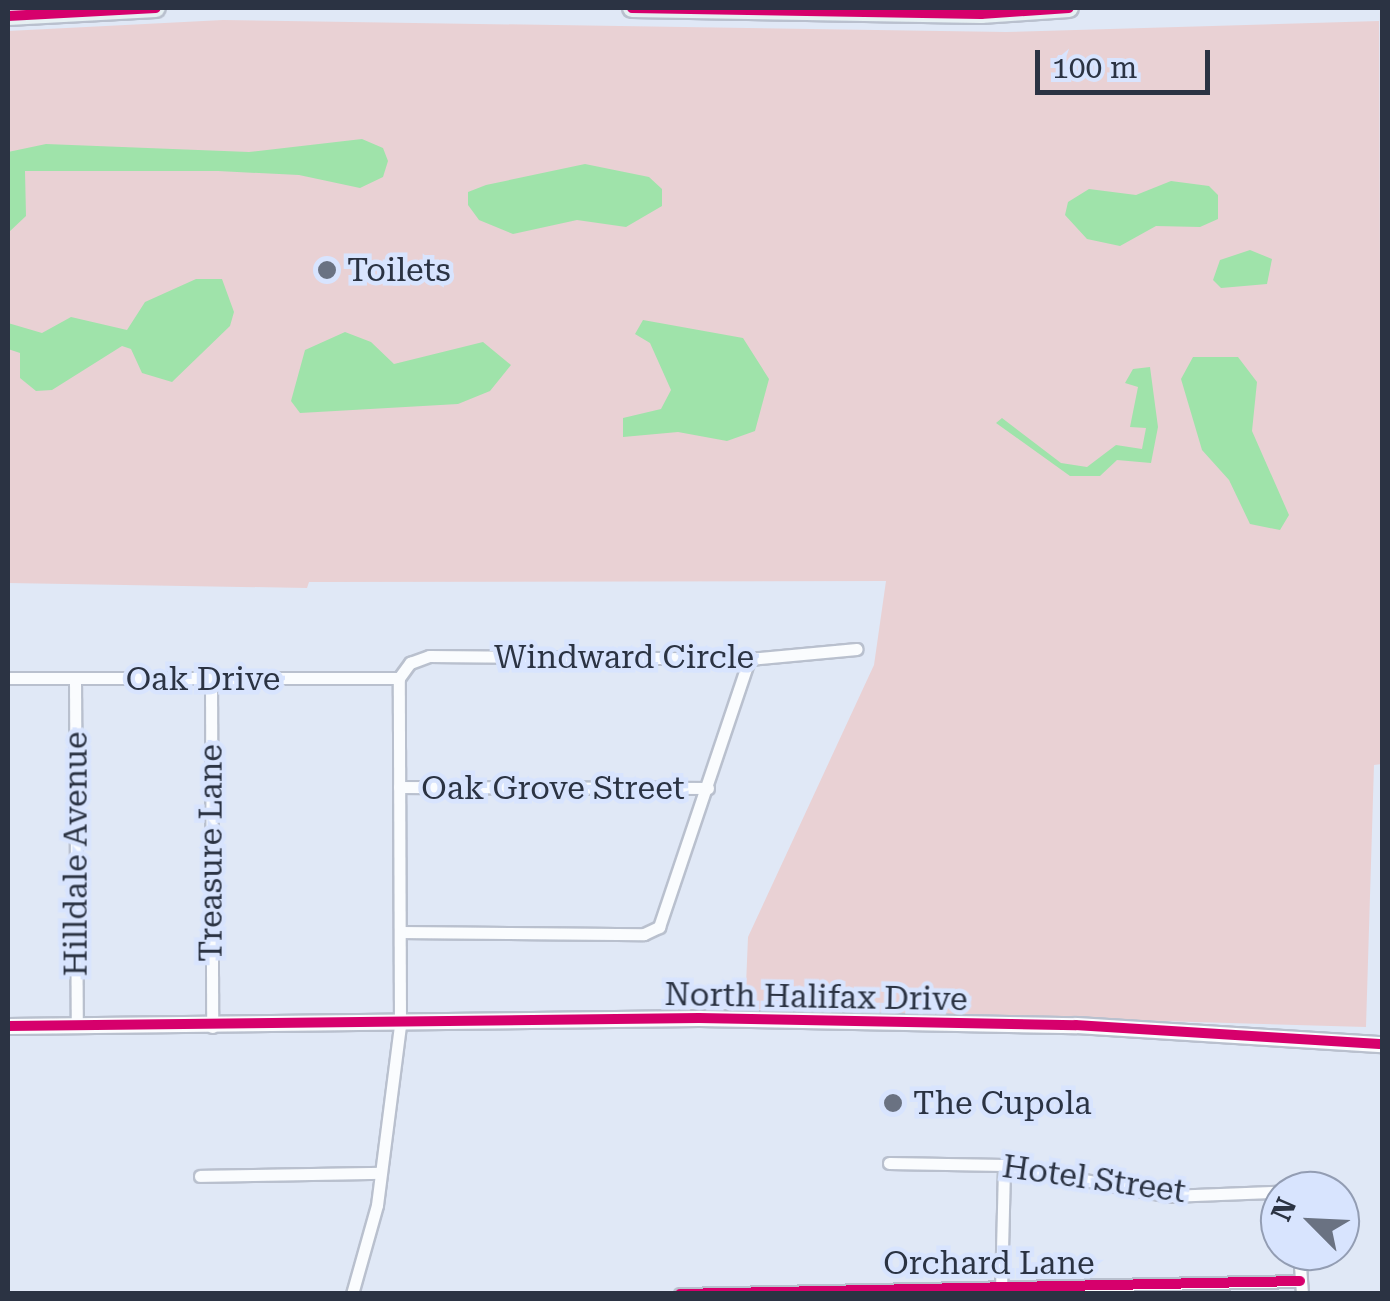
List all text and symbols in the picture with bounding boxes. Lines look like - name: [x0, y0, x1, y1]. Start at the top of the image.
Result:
- scale bar: [1040, 30, 1215, 92]
- text: 100 m: [1052, 50, 1137, 85]
- place label: Toilets: [347, 251, 451, 289]
- marker: Toilets: [316, 259, 338, 281]
- street label: Windward Circle: [494, 638, 754, 676]
- street label: Oak Drive: [126, 660, 280, 698]
- street label: Hilldale Avenue: [57, 732, 95, 976]
- street label: Treasure Lane: [192, 744, 230, 962]
- street label: Oak Grove Street: [421, 769, 685, 807]
- street label: North Halifax Drive: [664, 975, 968, 1019]
- place label: The Cupola: [913, 1084, 1092, 1122]
- marker: The Cupola: [882, 1092, 904, 1114]
- street label: Hotel Street: [1000, 1147, 1188, 1211]
- north arrow: [1260, 1171, 1360, 1271]
- text: N: [1265, 1193, 1303, 1226]
- street label: Orchard Lane: [883, 1244, 1095, 1282]

